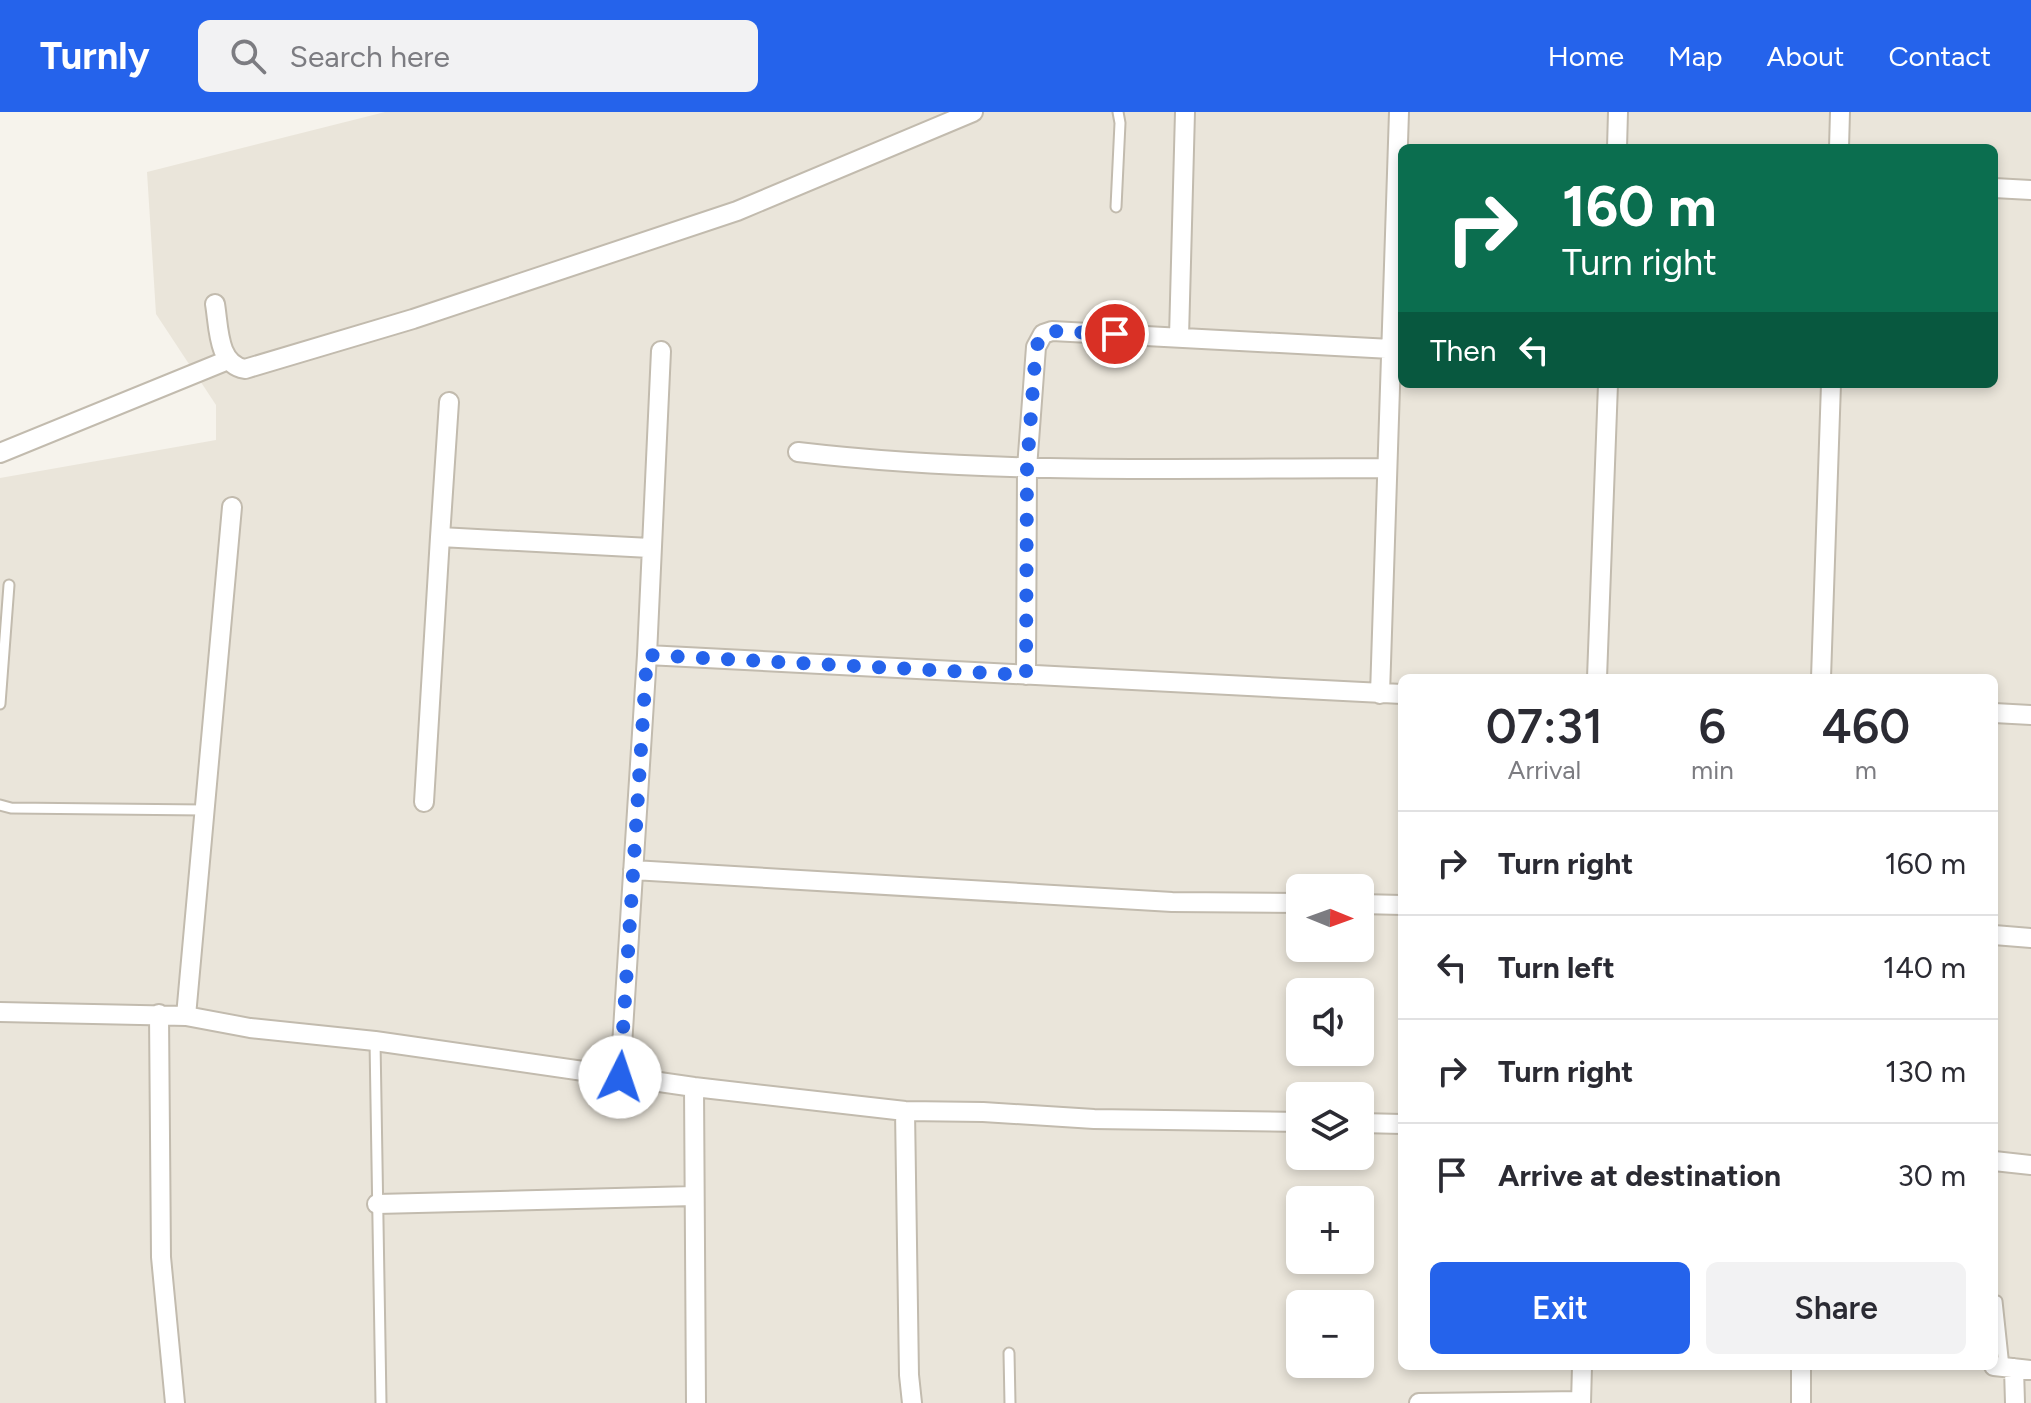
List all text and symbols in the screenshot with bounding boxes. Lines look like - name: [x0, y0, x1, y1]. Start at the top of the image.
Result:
- search box: [198, 20, 758, 92]
- text: Turnly: [40, 33, 150, 79]
- icon: search: [226, 34, 270, 78]
- text: Search here: [290, 38, 450, 75]
- text: Home: [1548, 39, 1624, 73]
- text: Map: [1668, 39, 1723, 73]
- text: About: [1767, 39, 1844, 73]
- text: Contact: [1888, 39, 1991, 73]
- text: 160 m: [1562, 173, 1717, 240]
- icon: right: [1430, 176, 1534, 280]
- text: Turn right: [1562, 241, 1717, 284]
- pin: [1081, 300, 1149, 368]
- icon: arrive: [1093, 312, 1137, 356]
- icon: left: [1512, 328, 1556, 372]
- text: Then: [1430, 332, 1496, 369]
- text: 07:31: [1486, 697, 1603, 755]
- text: 6: [1699, 697, 1726, 755]
- text: 460: [1821, 697, 1910, 755]
- text: Arrival: [1508, 754, 1581, 786]
- text: min: [1691, 754, 1734, 786]
- text: m: [1855, 754, 1877, 786]
- icon: right: [1430, 841, 1474, 885]
- text: Turn right: [1498, 845, 1633, 882]
- text: 160 m: [1884, 845, 1966, 882]
- north arrow: [1286, 874, 1374, 962]
- map controls: [1286, 874, 1374, 1378]
- icon: left: [1430, 945, 1474, 989]
- text: Turn left: [1498, 949, 1615, 986]
- text: 140 m: [1883, 949, 1966, 986]
- button: sound: [1286, 978, 1374, 1066]
- position arrow: [578, 1035, 662, 1119]
- icon: right: [1430, 1049, 1474, 1093]
- text: Turn right: [1498, 1053, 1633, 1090]
- text: 130 m: [1885, 1053, 1966, 1090]
- button: layers: [1286, 1082, 1374, 1170]
- icon: arrive: [1430, 1153, 1474, 1197]
- text: Arrive at destination: [1498, 1157, 1781, 1194]
- text: 30 m: [1898, 1157, 1966, 1194]
- button: +: [1286, 1186, 1374, 1274]
- button: Exit: [1430, 1262, 1690, 1354]
- button: Share: [1706, 1262, 1966, 1354]
- button: −: [1286, 1290, 1374, 1378]

